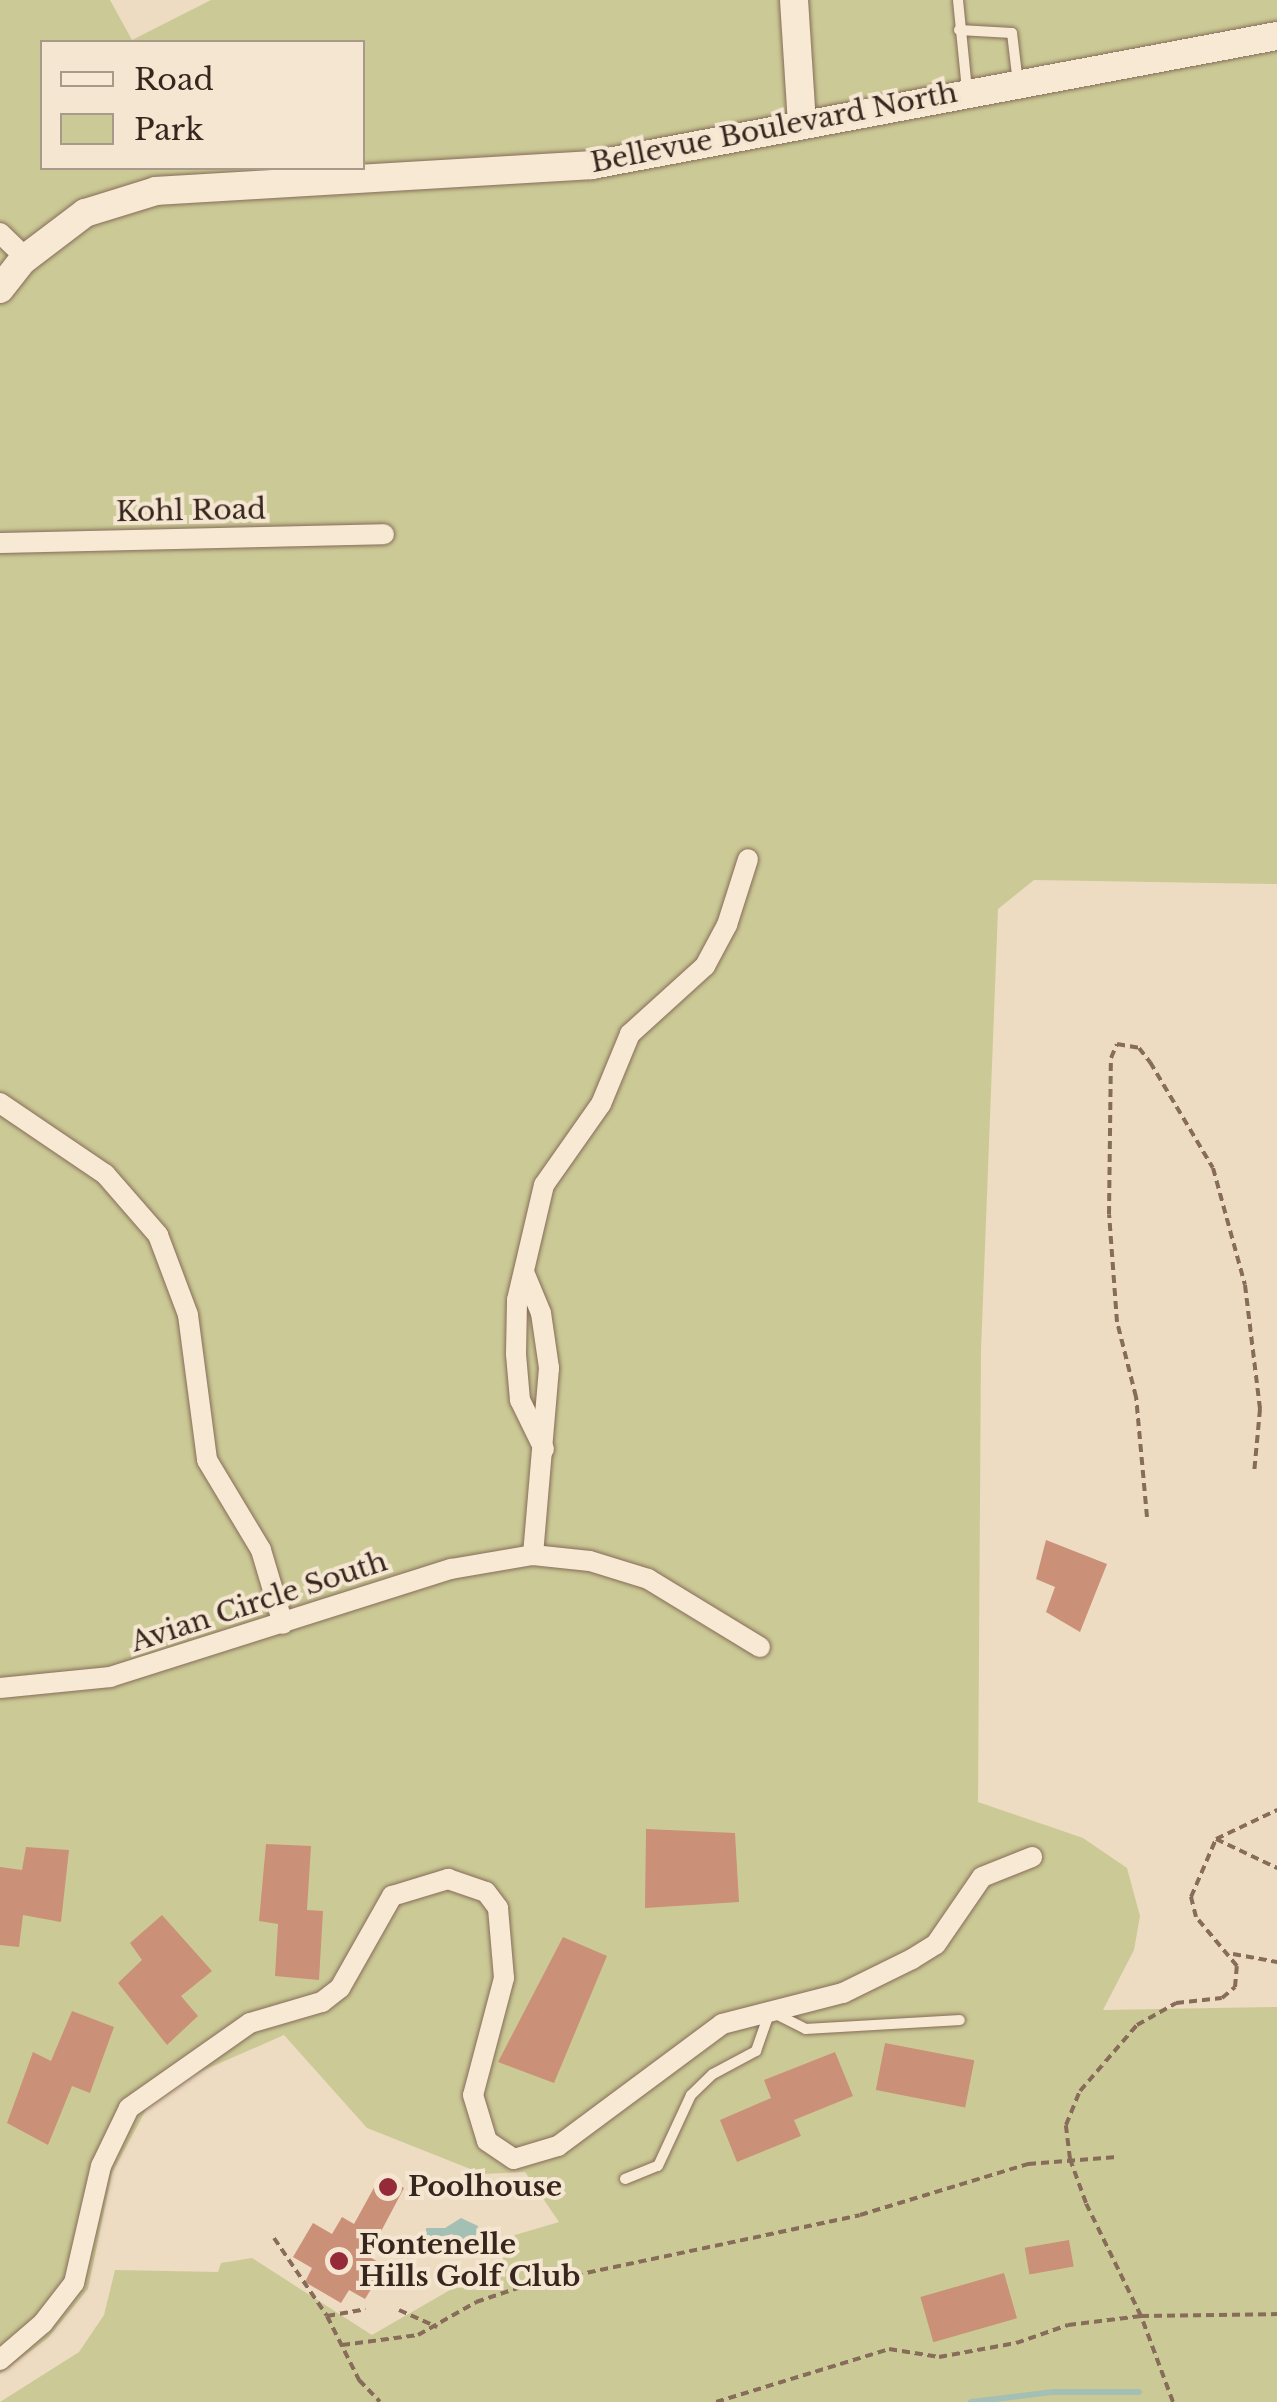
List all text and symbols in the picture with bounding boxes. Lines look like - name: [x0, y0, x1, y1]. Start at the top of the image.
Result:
- legend: [40, 40, 365, 170]
- text: Road: [134, 61, 214, 98]
- street label: Bellevue Boulevard North: [588, 76, 960, 180]
- text: Park: [134, 111, 204, 148]
- street label: Kohl Road: [116, 493, 266, 529]
- street label: Avian Circle South: [127, 1545, 391, 1659]
- place label: Poolhouse: [408, 2170, 562, 2204]
- marker: Poolhouse: [377, 2176, 399, 2198]
- place label: Fontenelle Hills Golf Club: [359, 2228, 580, 2294]
- marker: Fontenelle Hills Golf Club: [328, 2250, 350, 2272]

